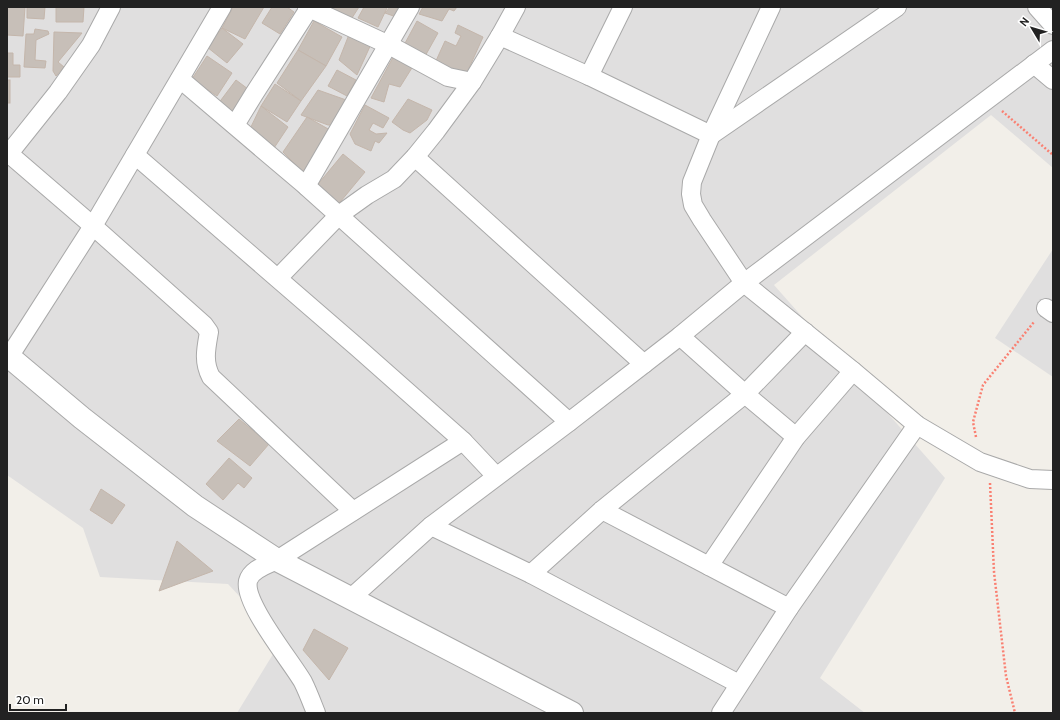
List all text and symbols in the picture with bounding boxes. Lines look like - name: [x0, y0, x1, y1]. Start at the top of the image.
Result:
- north arrow: [1012, 8, 1052, 48]
- text: N: [1016, 14, 1032, 29]
- scale bar: [10, 686, 66, 712]
- text: 20 m: [16, 692, 44, 707]

